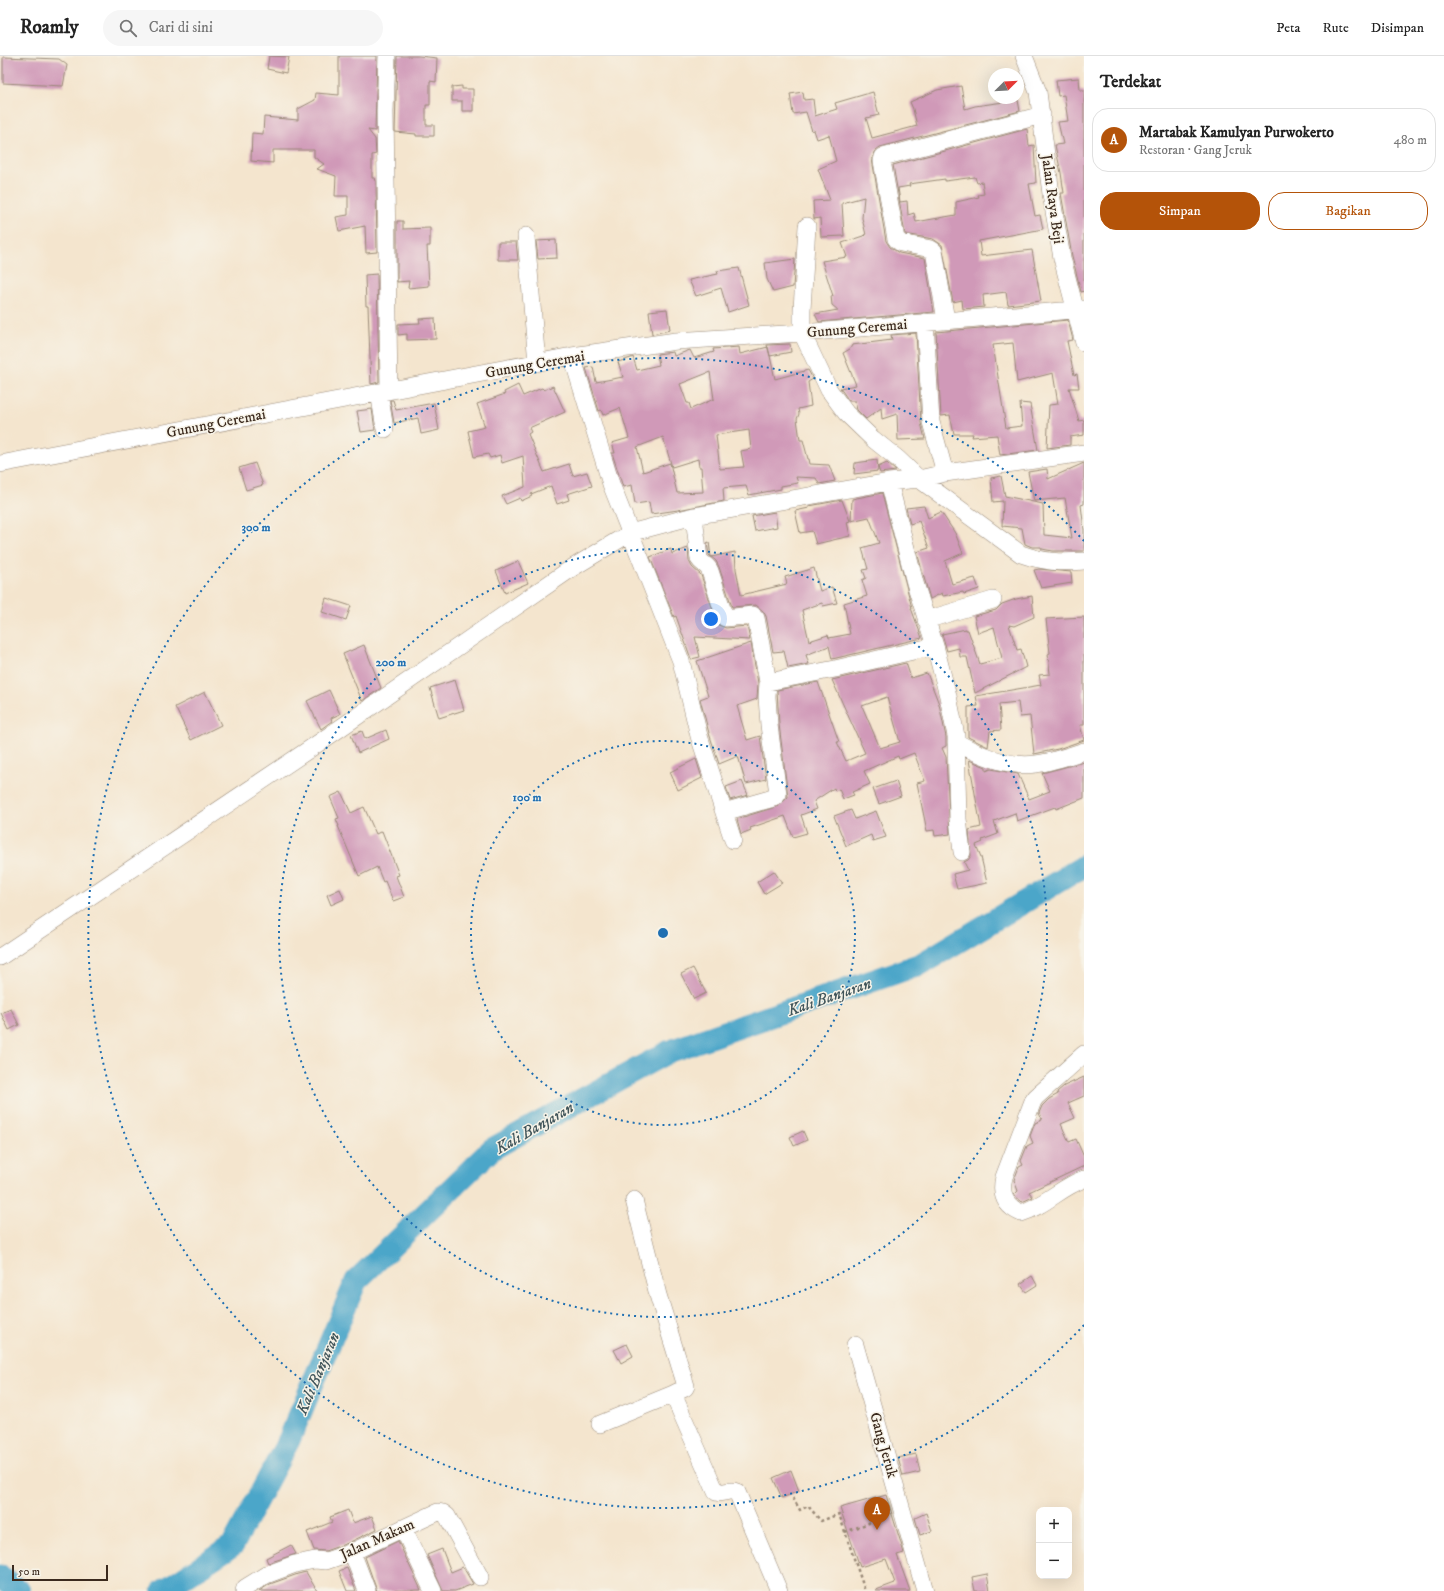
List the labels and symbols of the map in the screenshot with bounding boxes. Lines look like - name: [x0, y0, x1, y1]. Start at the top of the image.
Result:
- north arrow: [988, 68, 1024, 104]
- street label: Jalan Raya Beji: [1037, 151, 1068, 245]
- street label: Gunung Ceremai: [806, 315, 908, 342]
- street label: Gunung Ceremai: [484, 346, 586, 383]
- street label: Gunung Ceremai: [165, 405, 267, 442]
- text: 300 m: [242, 520, 270, 535]
- your location: [701, 609, 721, 629]
- text: 200 m: [376, 655, 406, 670]
- text: 100 m: [513, 790, 541, 805]
- centre of rings: [656, 926, 670, 940]
- water label: Kali Banjaran: [784, 973, 874, 1021]
- water label: Kali Banjaran: [491, 1097, 577, 1159]
- water label: Kali Banjaran: [291, 1329, 344, 1418]
- street label: Gang Jeruk: [865, 1410, 902, 1481]
- pin: A: [864, 1497, 890, 1530]
- street label: Jalan Makam: [335, 1515, 417, 1565]
- scale bar: [12, 1563, 108, 1582]

